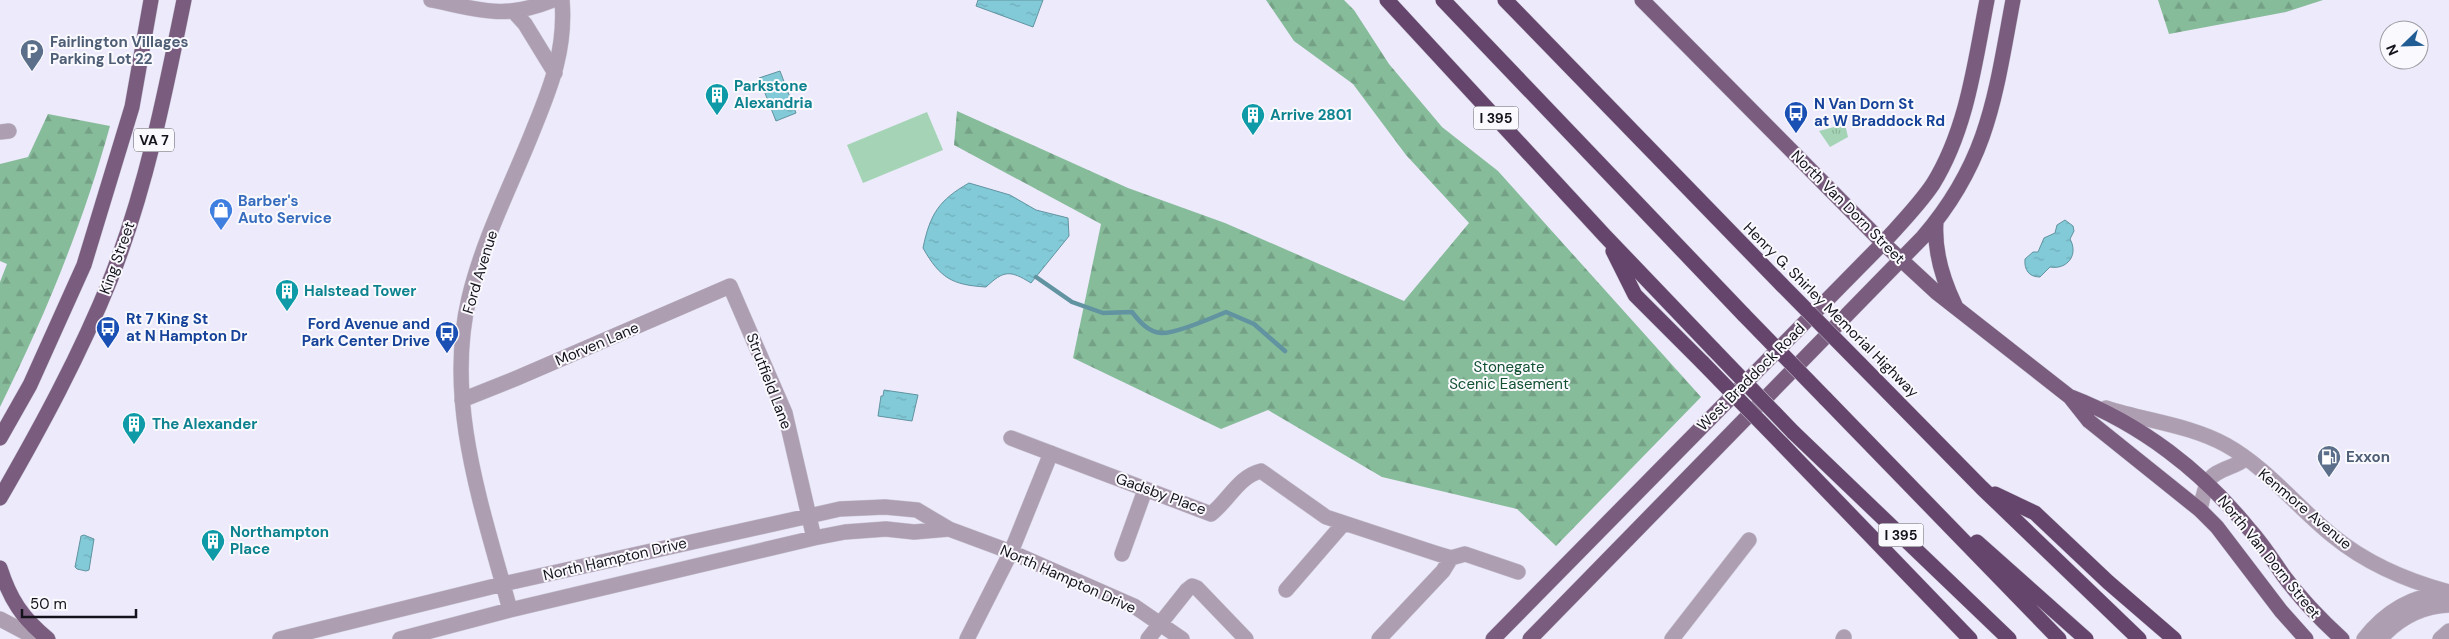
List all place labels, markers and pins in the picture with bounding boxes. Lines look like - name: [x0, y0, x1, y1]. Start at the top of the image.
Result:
- place label: Fairlington Villages Parking Lot 22: [50, 32, 188, 69]
- parking icon: Fairlington Villages Parking Lot 22: [19, 38, 45, 72]
- place label: Parkstone Alexandria: [734, 76, 812, 113]
- building icon: Parkstone Alexandria: [704, 82, 730, 116]
- place label: N Van Dorn St at W Braddock Rd: [1814, 94, 1945, 131]
- bus stop icon: N Van Dorn St at W Braddock Rd: [1783, 100, 1809, 134]
- building icon: Arrive 2801: [1240, 102, 1266, 136]
- place label: Arrive 2801: [1270, 105, 1352, 125]
- place label: Barber's Auto Service: [238, 191, 332, 228]
- shop icon: Barber's Auto Service: [208, 197, 234, 231]
- building icon: Halstead Tower: [274, 278, 300, 312]
- place label: Halstead Tower: [304, 281, 416, 301]
- place label: Rt 7 King St at N Hampton Dr: [126, 309, 247, 346]
- place label: Ford Avenue and Park Center Drive: [302, 314, 430, 351]
- bus stop icon: Rt 7 King St at N Hampton Dr: [95, 315, 121, 349]
- bus stop icon: Ford Avenue and Park Center Drive: [434, 320, 460, 354]
- building icon: The Alexander: [121, 411, 147, 445]
- place label: The Alexander: [152, 414, 257, 434]
- fuel station icon: Exxon: [2316, 444, 2342, 478]
- place label: Exxon: [2346, 447, 2390, 467]
- place label: Northampton Place: [230, 522, 329, 559]
- building icon: Northampton Place: [200, 528, 226, 562]

